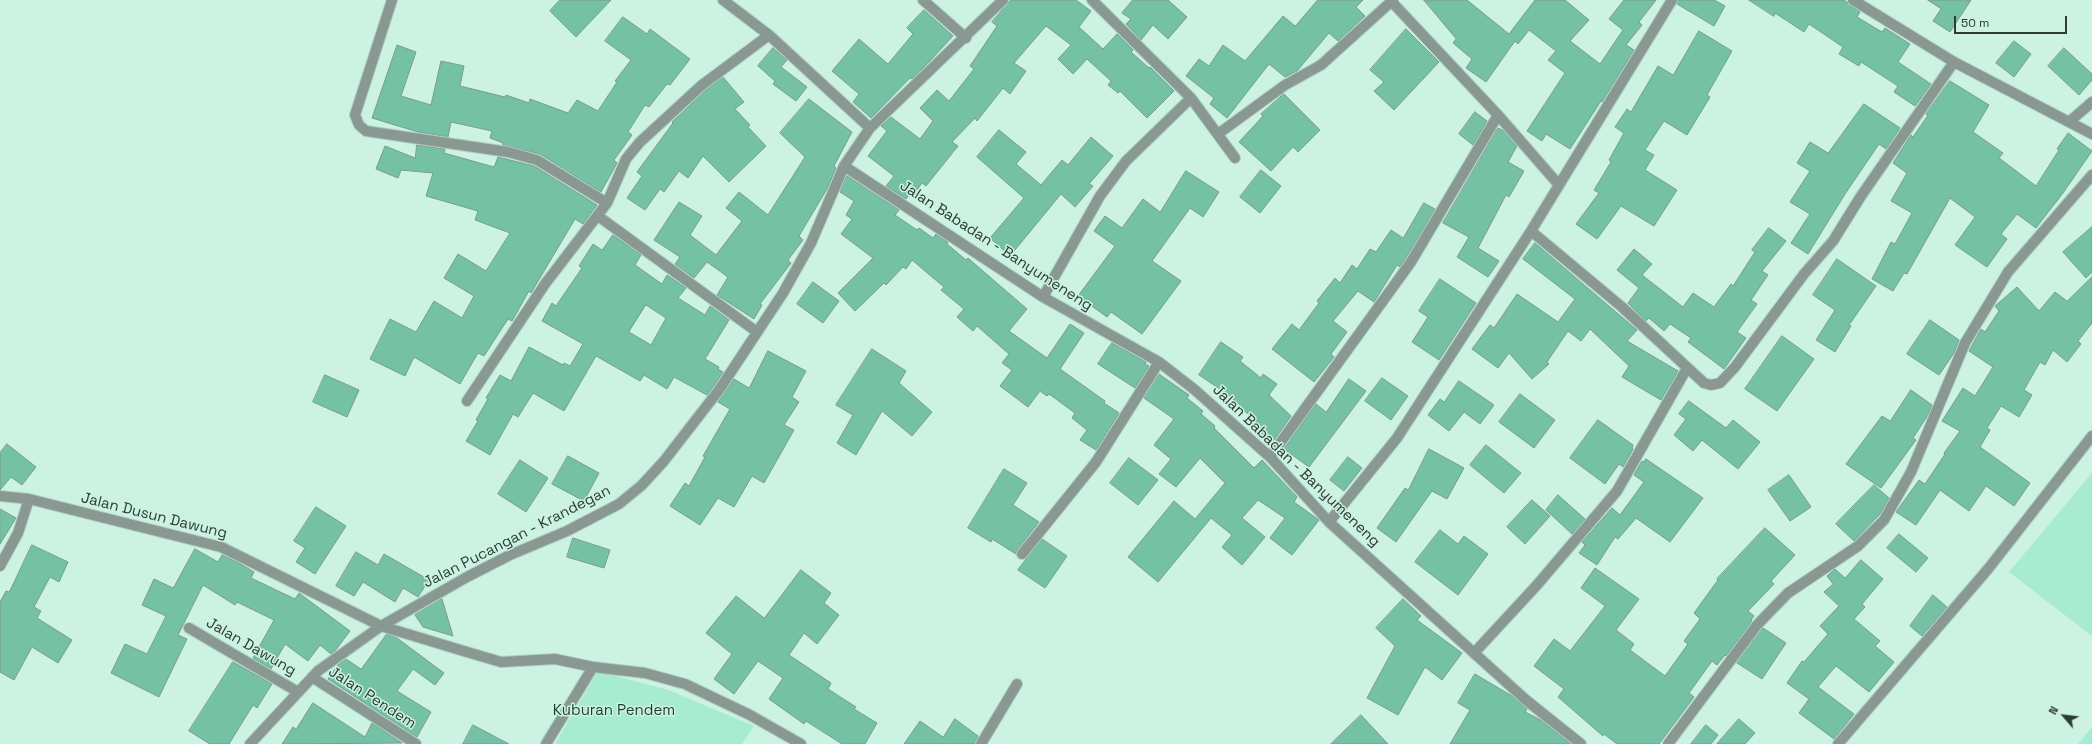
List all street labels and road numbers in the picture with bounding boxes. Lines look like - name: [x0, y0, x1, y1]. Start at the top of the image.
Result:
- street label: Jalan Babadan - Banyumeneng: [896, 177, 1096, 315]
- street label: Jalan Babadan - Banyumeneng: [1209, 381, 1383, 551]
- street label: Jalan Pucangan - Krandegan: [420, 482, 614, 592]
- street label: Jalan Dusun Dawung: [79, 489, 229, 543]
- street label: Jalan Dawung: [203, 614, 299, 680]
- street label: Jalan Pendem: [325, 663, 419, 733]

